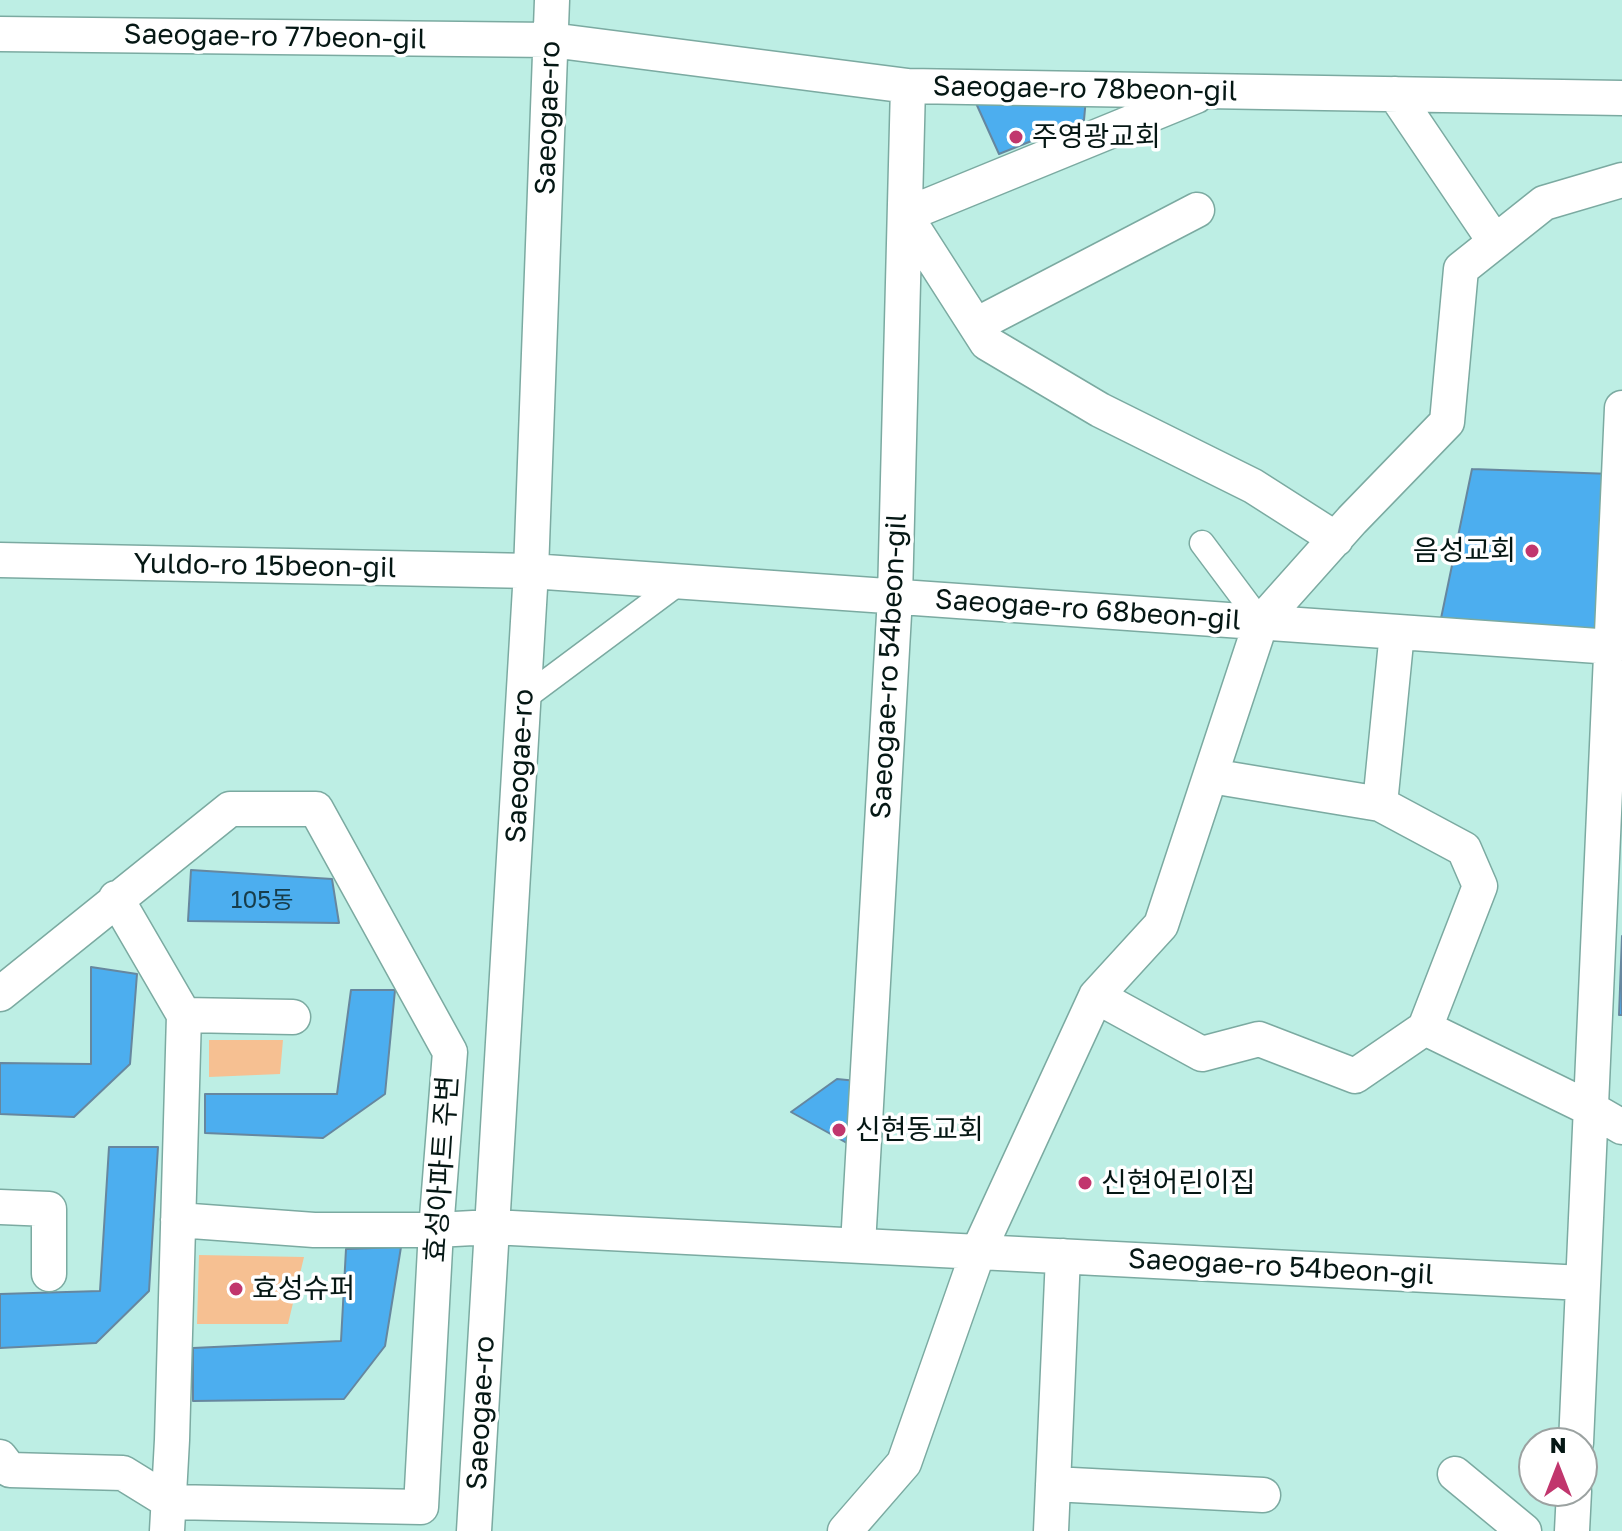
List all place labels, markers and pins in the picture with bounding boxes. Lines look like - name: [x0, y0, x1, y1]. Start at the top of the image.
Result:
- place label: 주영광교회: [1032, 120, 1161, 154]
- marker: 주영광교회: [1007, 128, 1025, 146]
- place label: 음성교회: [1413, 534, 1516, 568]
- marker: 음성교회: [1523, 542, 1541, 560]
- place label: 신현동교회: [855, 1113, 984, 1147]
- marker: 신현동교회: [830, 1121, 848, 1139]
- place label: 신현어린이집: [1101, 1166, 1256, 1200]
- marker: 신현어린이집: [1076, 1174, 1094, 1192]
- place label: 효성슈퍼: [252, 1272, 355, 1306]
- marker: 효성슈퍼: [227, 1280, 245, 1298]

